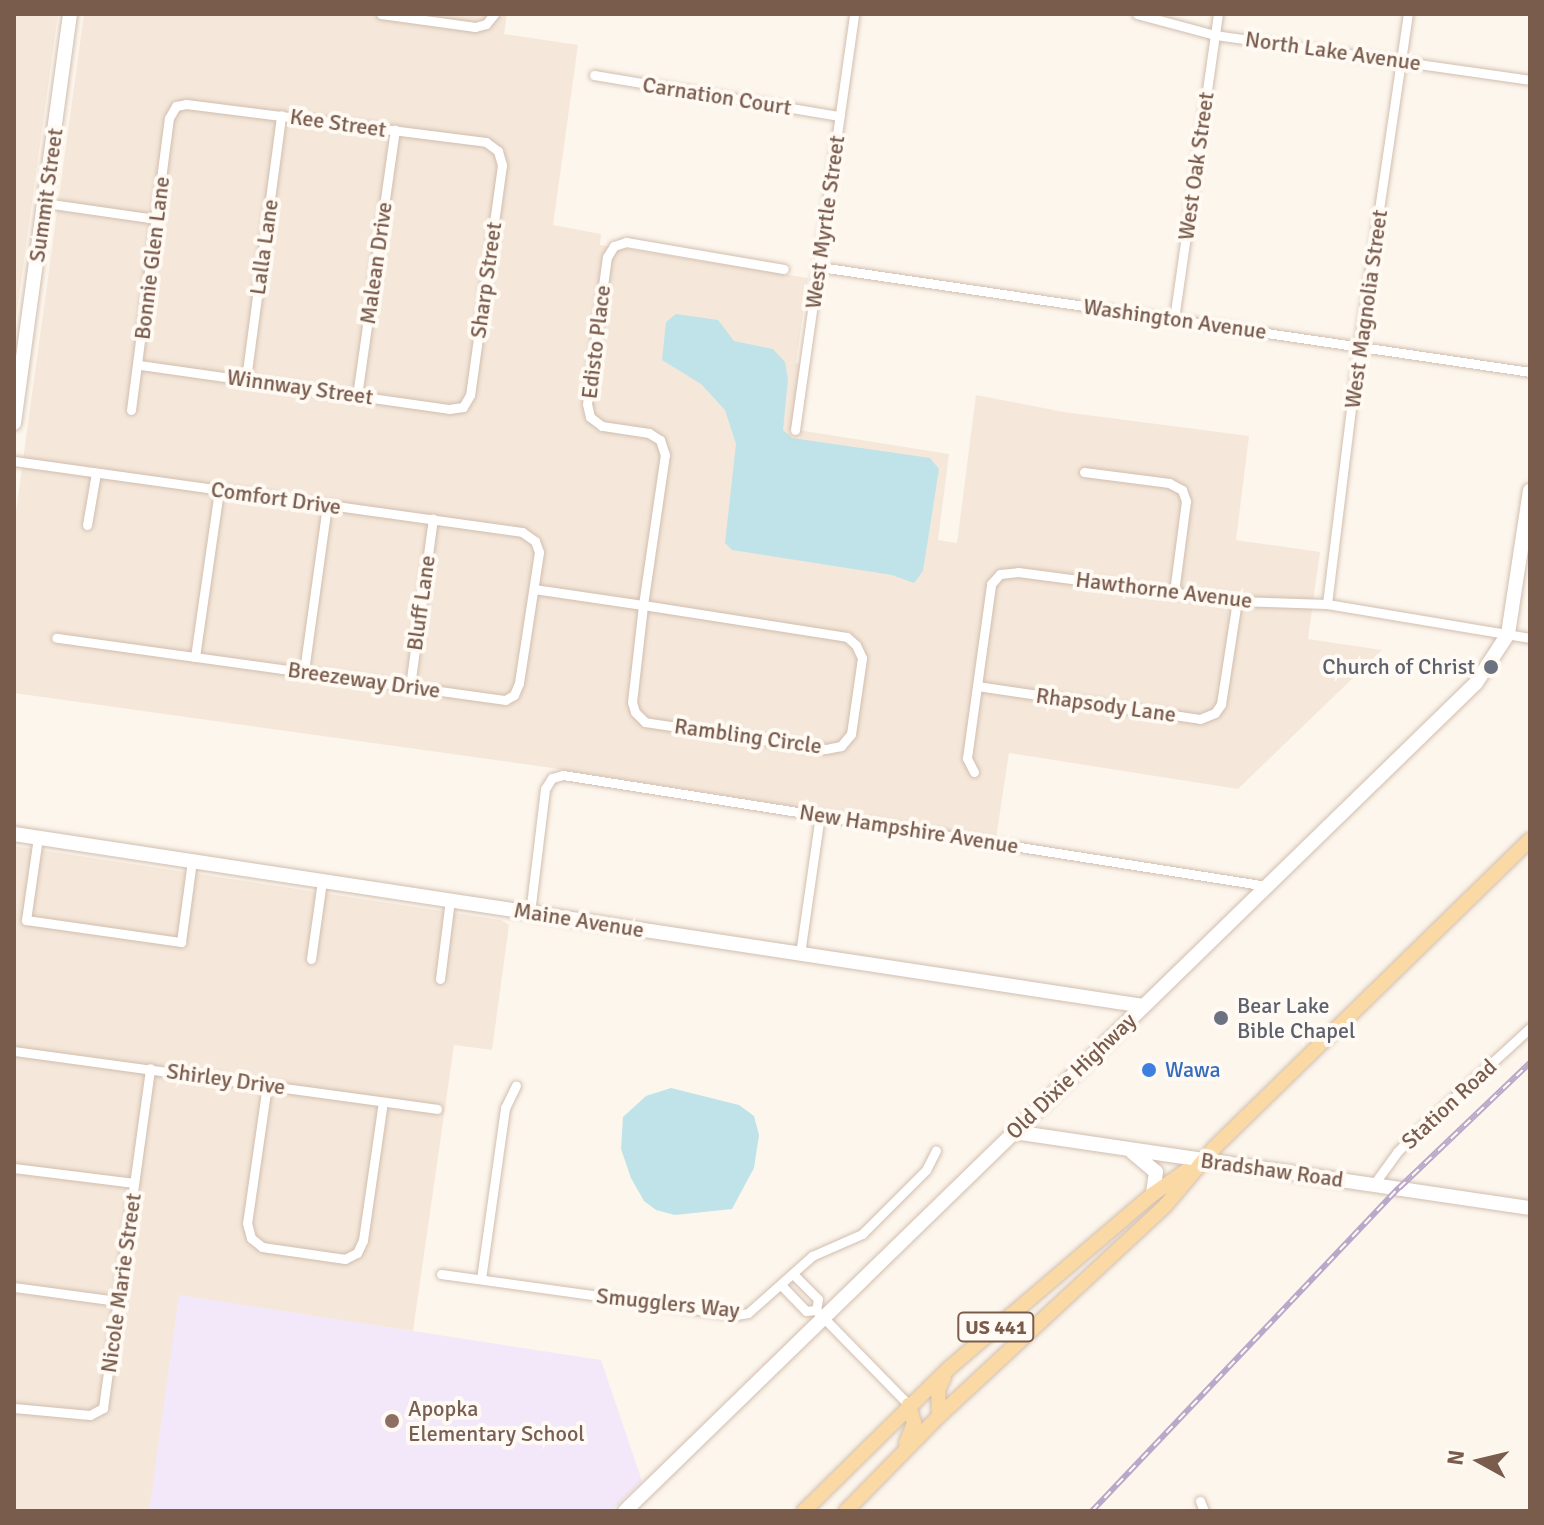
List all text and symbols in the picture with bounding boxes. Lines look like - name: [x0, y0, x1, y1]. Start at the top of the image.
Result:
- street label: North Lake Avenue: [1243, 26, 1423, 76]
- street label: Carnation Court: [641, 71, 793, 121]
- street label: West Oak Street: [1173, 90, 1219, 242]
- street label: Kee Street: [288, 103, 388, 143]
- street label: Summit Street: [24, 126, 68, 264]
- street label: West Myrtle Street: [800, 134, 850, 310]
- street label: Bonnie Glen Lane: [129, 175, 175, 341]
- street label: Lalla Lane: [244, 197, 284, 297]
- street label: Malean Drive: [354, 200, 398, 326]
- street label: West Magnolia Street: [1339, 208, 1393, 410]
- street label: Sharp Street: [465, 220, 507, 340]
- street label: Edisto Place: [576, 284, 616, 400]
- street label: Washington Avenue: [1082, 293, 1268, 345]
- street label: Winnway Street: [225, 364, 375, 410]
- street label: Comfort Drive: [209, 476, 343, 520]
- street label: Bluff Lane: [401, 554, 441, 652]
- street label: Hawthorne Avenue: [1074, 566, 1254, 614]
- place label: Church of Christ: [1322, 654, 1475, 680]
- street label: Breezeway Drive: [286, 656, 442, 704]
- marker: Church of Christ: [1482, 658, 1500, 676]
- street label: Rhapsody Lane: [1034, 682, 1178, 728]
- street label: Rambling Circle: [673, 713, 823, 759]
- street label: New Hampshire Avenue: [798, 799, 1020, 859]
- street label: Maine Avenue: [512, 897, 646, 943]
- place label: Bear Lake Bible Chapel: [1237, 992, 1356, 1044]
- street label: Old Dixie Highway: [1001, 1007, 1141, 1145]
- marker: Bear Lake Bible Chapel: [1212, 1009, 1230, 1027]
- street label: Station Road: [1396, 1053, 1502, 1155]
- place label: Wawa: [1165, 1057, 1221, 1083]
- street label: Shirley Drive: [165, 1058, 287, 1100]
- marker: Wawa: [1140, 1061, 1158, 1079]
- street label: Bradshaw Road: [1199, 1147, 1345, 1193]
- street label: Nicole Marie Street: [95, 1191, 147, 1375]
- street label: Smugglers Way: [595, 1282, 741, 1324]
- road number: US 441: [956, 1311, 1036, 1343]
- place label: Apopka Elementary School: [408, 1395, 585, 1446]
- marker: Apopka Elementary School: [383, 1412, 401, 1430]
- north arrow: [1440, 1421, 1520, 1501]
- text: N: [1441, 1448, 1470, 1467]

